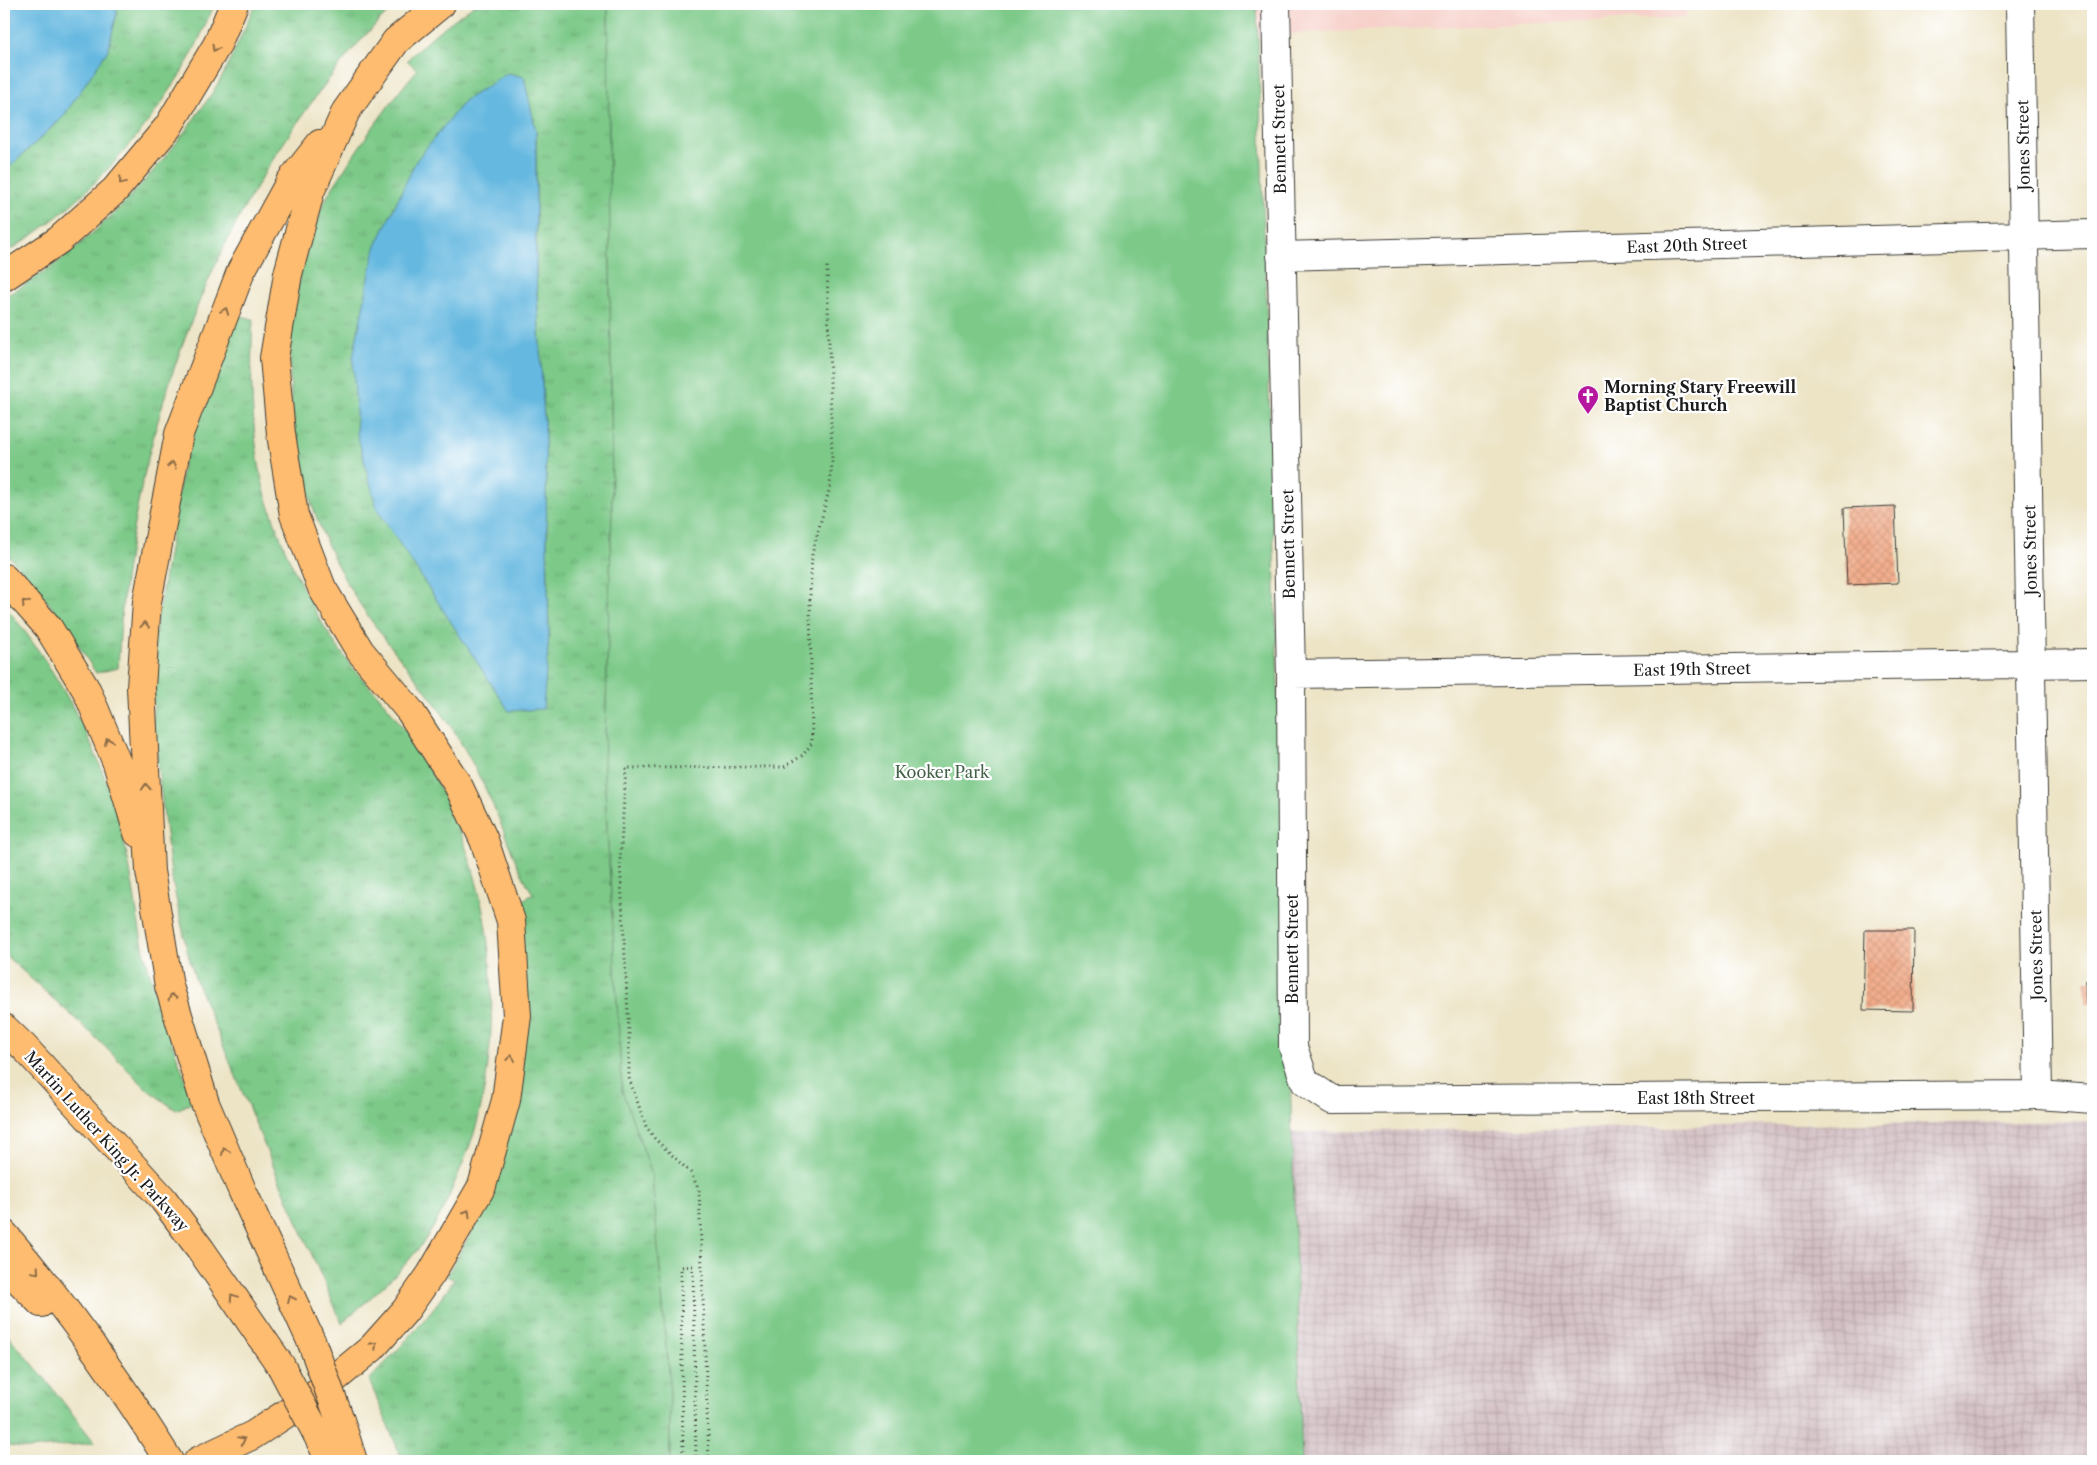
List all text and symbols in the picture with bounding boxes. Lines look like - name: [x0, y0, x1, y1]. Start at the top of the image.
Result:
- one-way arrow: [211, 43, 221, 52]
- street label: Bennett Street: [1268, 83, 1290, 194]
- street label: Jones Street: [2012, 99, 2034, 194]
- one-way arrow: [119, 176, 128, 185]
- street label: East 20th Street: [1626, 233, 1748, 257]
- one-way arrow: [219, 308, 229, 316]
- place label: Morning Stary Freewill Baptist Church: [1604, 377, 1796, 415]
- church icon: Morning Stary Freewill Baptist Church: [1576, 384, 1600, 415]
- one-way arrow: [166, 460, 177, 469]
- street label: Bennett Street: [1277, 488, 1299, 599]
- street label: Jones Street: [2019, 504, 2041, 599]
- one-way arrow: [22, 599, 31, 608]
- one-way arrow: [139, 621, 150, 629]
- street label: East 19th Street: [1633, 658, 1751, 680]
- one-way arrow: [103, 737, 114, 746]
- park label: Kooker Park: [895, 762, 990, 782]
- one-way arrow: [141, 783, 152, 791]
- street label: Bennett Street: [1282, 894, 1302, 1004]
- street label: Jones Street: [2025, 909, 2047, 1004]
- one-way arrow: [167, 993, 178, 1002]
- street label: Martin Luther King Jr. Parkway: [21, 1047, 194, 1236]
- one-way arrow: [505, 1054, 516, 1062]
- street label: East 18th Street: [1637, 1088, 1755, 1108]
- one-way arrow: [220, 1147, 231, 1156]
- one-way arrow: [460, 1209, 470, 1218]
- one-way arrow: [30, 1265, 38, 1274]
- one-way arrow: [230, 1293, 240, 1302]
- one-way arrow: [287, 1295, 298, 1304]
- one-way arrow: [368, 1342, 377, 1351]
- one-way arrow: [237, 1436, 246, 1446]

